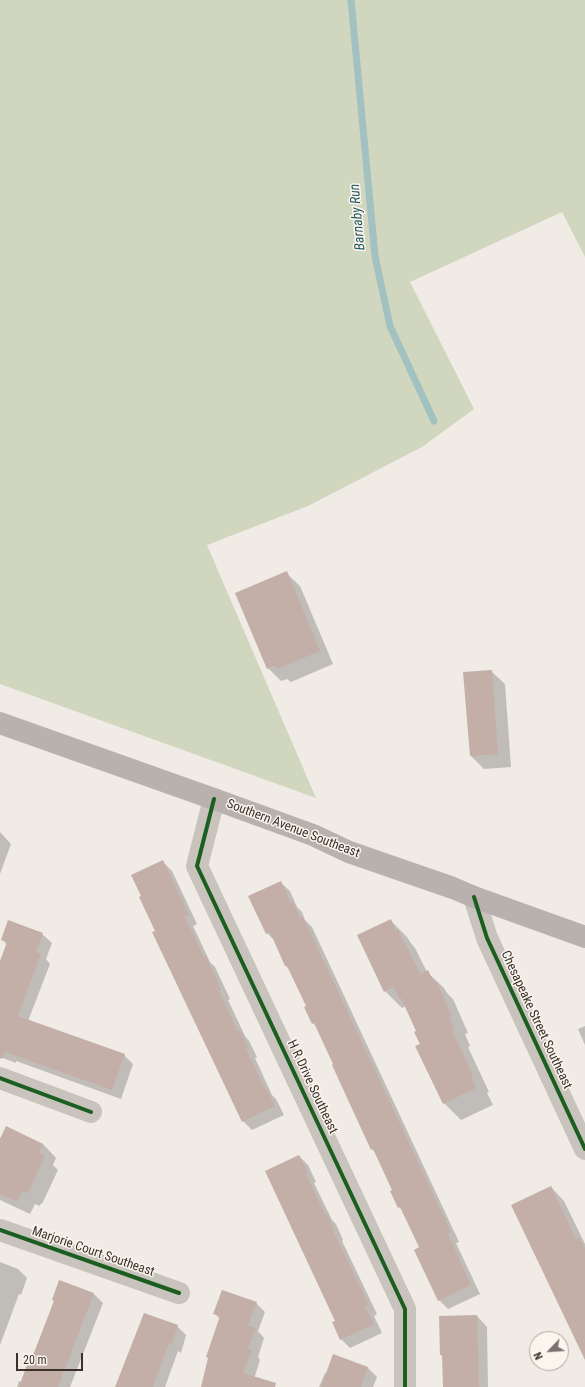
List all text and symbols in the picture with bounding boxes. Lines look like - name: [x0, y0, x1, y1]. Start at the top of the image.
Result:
- water label: Barnaby Run: [347, 183, 369, 251]
- street label: Southern Avenue Southeast: [224, 796, 362, 862]
- street label: Chesapeake Street Southeast: [497, 948, 575, 1092]
- street label: H R Drive Southeast: [283, 1038, 341, 1136]
- street label: Marjorie Court Southeast: [30, 1224, 156, 1280]
- north arrow: [529, 1331, 569, 1371]
- scale bar: [18, 1345, 85, 1371]
- text: N: [531, 1350, 546, 1362]
- text: 20 m: [23, 1353, 47, 1367]

